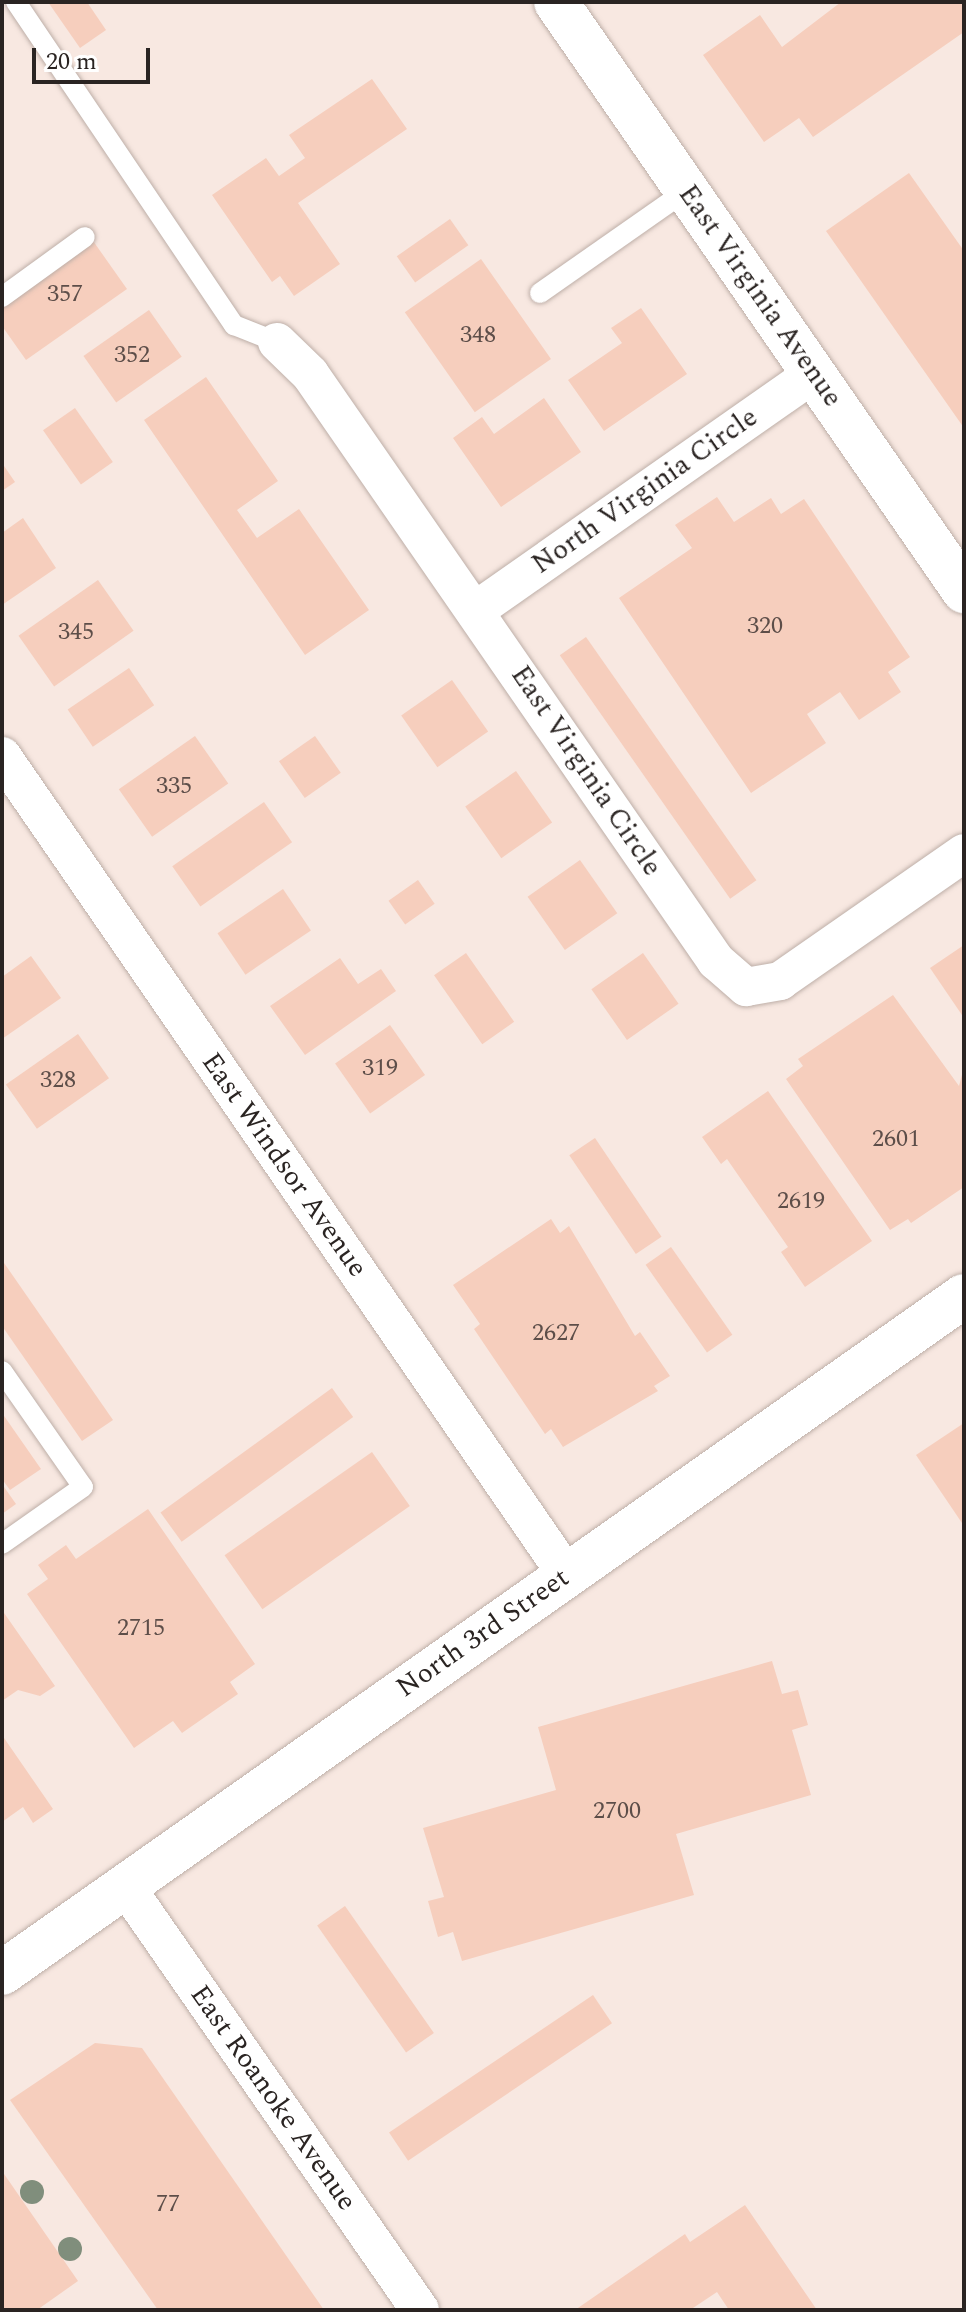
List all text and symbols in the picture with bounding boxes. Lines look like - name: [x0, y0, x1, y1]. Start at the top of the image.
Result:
- scale bar: [36, 32, 154, 82]
- text: 20 m: [46, 44, 97, 80]
- street label: East Virginia Avenue: [671, 178, 849, 414]
- house number: 357: [47, 281, 83, 309]
- house number: 348: [460, 322, 496, 350]
- house number: 352: [114, 342, 150, 370]
- street label: North Virginia Circle: [526, 401, 764, 581]
- house number: 320: [747, 613, 783, 641]
- house number: 345: [58, 619, 94, 647]
- street label: East Virginia Circle: [503, 659, 669, 883]
- house number: 335: [156, 773, 192, 801]
- street label: East Windsor Avenue: [194, 1046, 374, 1284]
- house number: 319: [362, 1055, 398, 1083]
- house number: 328: [40, 1067, 76, 1095]
- house number: 2601: [872, 1126, 920, 1154]
- house number: 2619: [777, 1188, 825, 1216]
- house number: 2627: [532, 1320, 580, 1348]
- street label: North 3rd Street: [390, 1561, 576, 1705]
- house number: 2715: [117, 1615, 165, 1643]
- house number: 2700: [593, 1798, 641, 1826]
- street label: East Roanoke Avenue: [182, 1979, 364, 2217]
- house number: 77: [156, 2191, 180, 2219]

